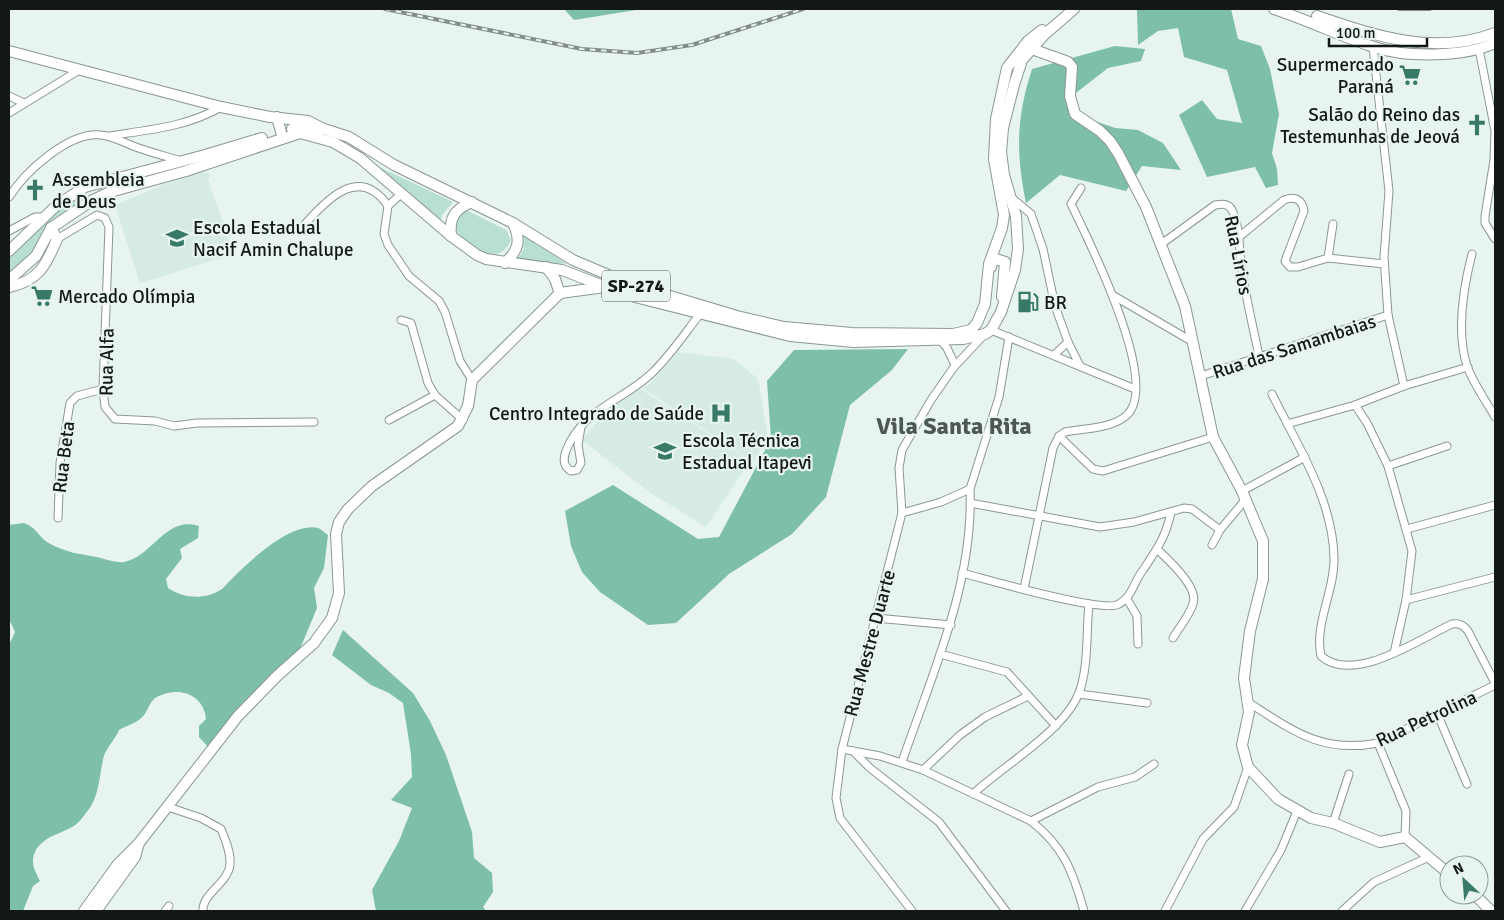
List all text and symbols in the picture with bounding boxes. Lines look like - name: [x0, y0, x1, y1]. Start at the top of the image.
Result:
- scale bar: [1329, 15, 1426, 47]
- text: 100 m: [1336, 24, 1376, 42]
- place label: Supermercado Paraná: [1277, 53, 1394, 99]
- supermarket icon: Supermercado Paraná: [1397, 62, 1423, 88]
- place label: Salão do Reino das Testemunhas de Jeová: [1280, 103, 1460, 149]
- church icon: Salão do Reino das Testemunhas de Jeová: [1464, 112, 1490, 138]
- place label: Assembleia de Deus: [52, 168, 145, 214]
- church icon: Assembleia de Deus: [22, 177, 48, 203]
- street label: Rua Lírios: [1219, 213, 1257, 297]
- place label: Escola Estadual Nacif Amin Chalupe: [193, 216, 353, 262]
- school or university icon: Escola Estadual Nacif Amin Chalupe: [164, 225, 190, 251]
- road number: SP-274: [602, 270, 670, 302]
- supermarket icon: Mercado Olímpia: [29, 283, 55, 309]
- place label: Mercado Olímpia: [58, 285, 195, 309]
- fuel station icon: BR: [1015, 289, 1041, 315]
- place label: BR: [1044, 291, 1067, 315]
- street label: Rua das Samambaias: [1210, 309, 1379, 385]
- street label: Rua Alfa: [94, 328, 120, 396]
- hospital icon: Centro Integrado de Saúde: [708, 400, 734, 426]
- place label: Centro Integrado de Saúde: [489, 402, 704, 426]
- district label: Vila Santa Rita: [876, 411, 1032, 441]
- street label: Rua Beta: [48, 420, 80, 495]
- place label: Escola Técnica Estadual Itapevi: [682, 429, 812, 475]
- school or university icon: Escola Técnica Estadual Itapevi: [652, 438, 678, 464]
- street label: Rua Mestre Duarte: [839, 567, 901, 719]
- street label: Rua Petrolina: [1372, 685, 1481, 753]
- north arrow: [1439, 855, 1489, 905]
- text: N: [1450, 859, 1467, 879]

